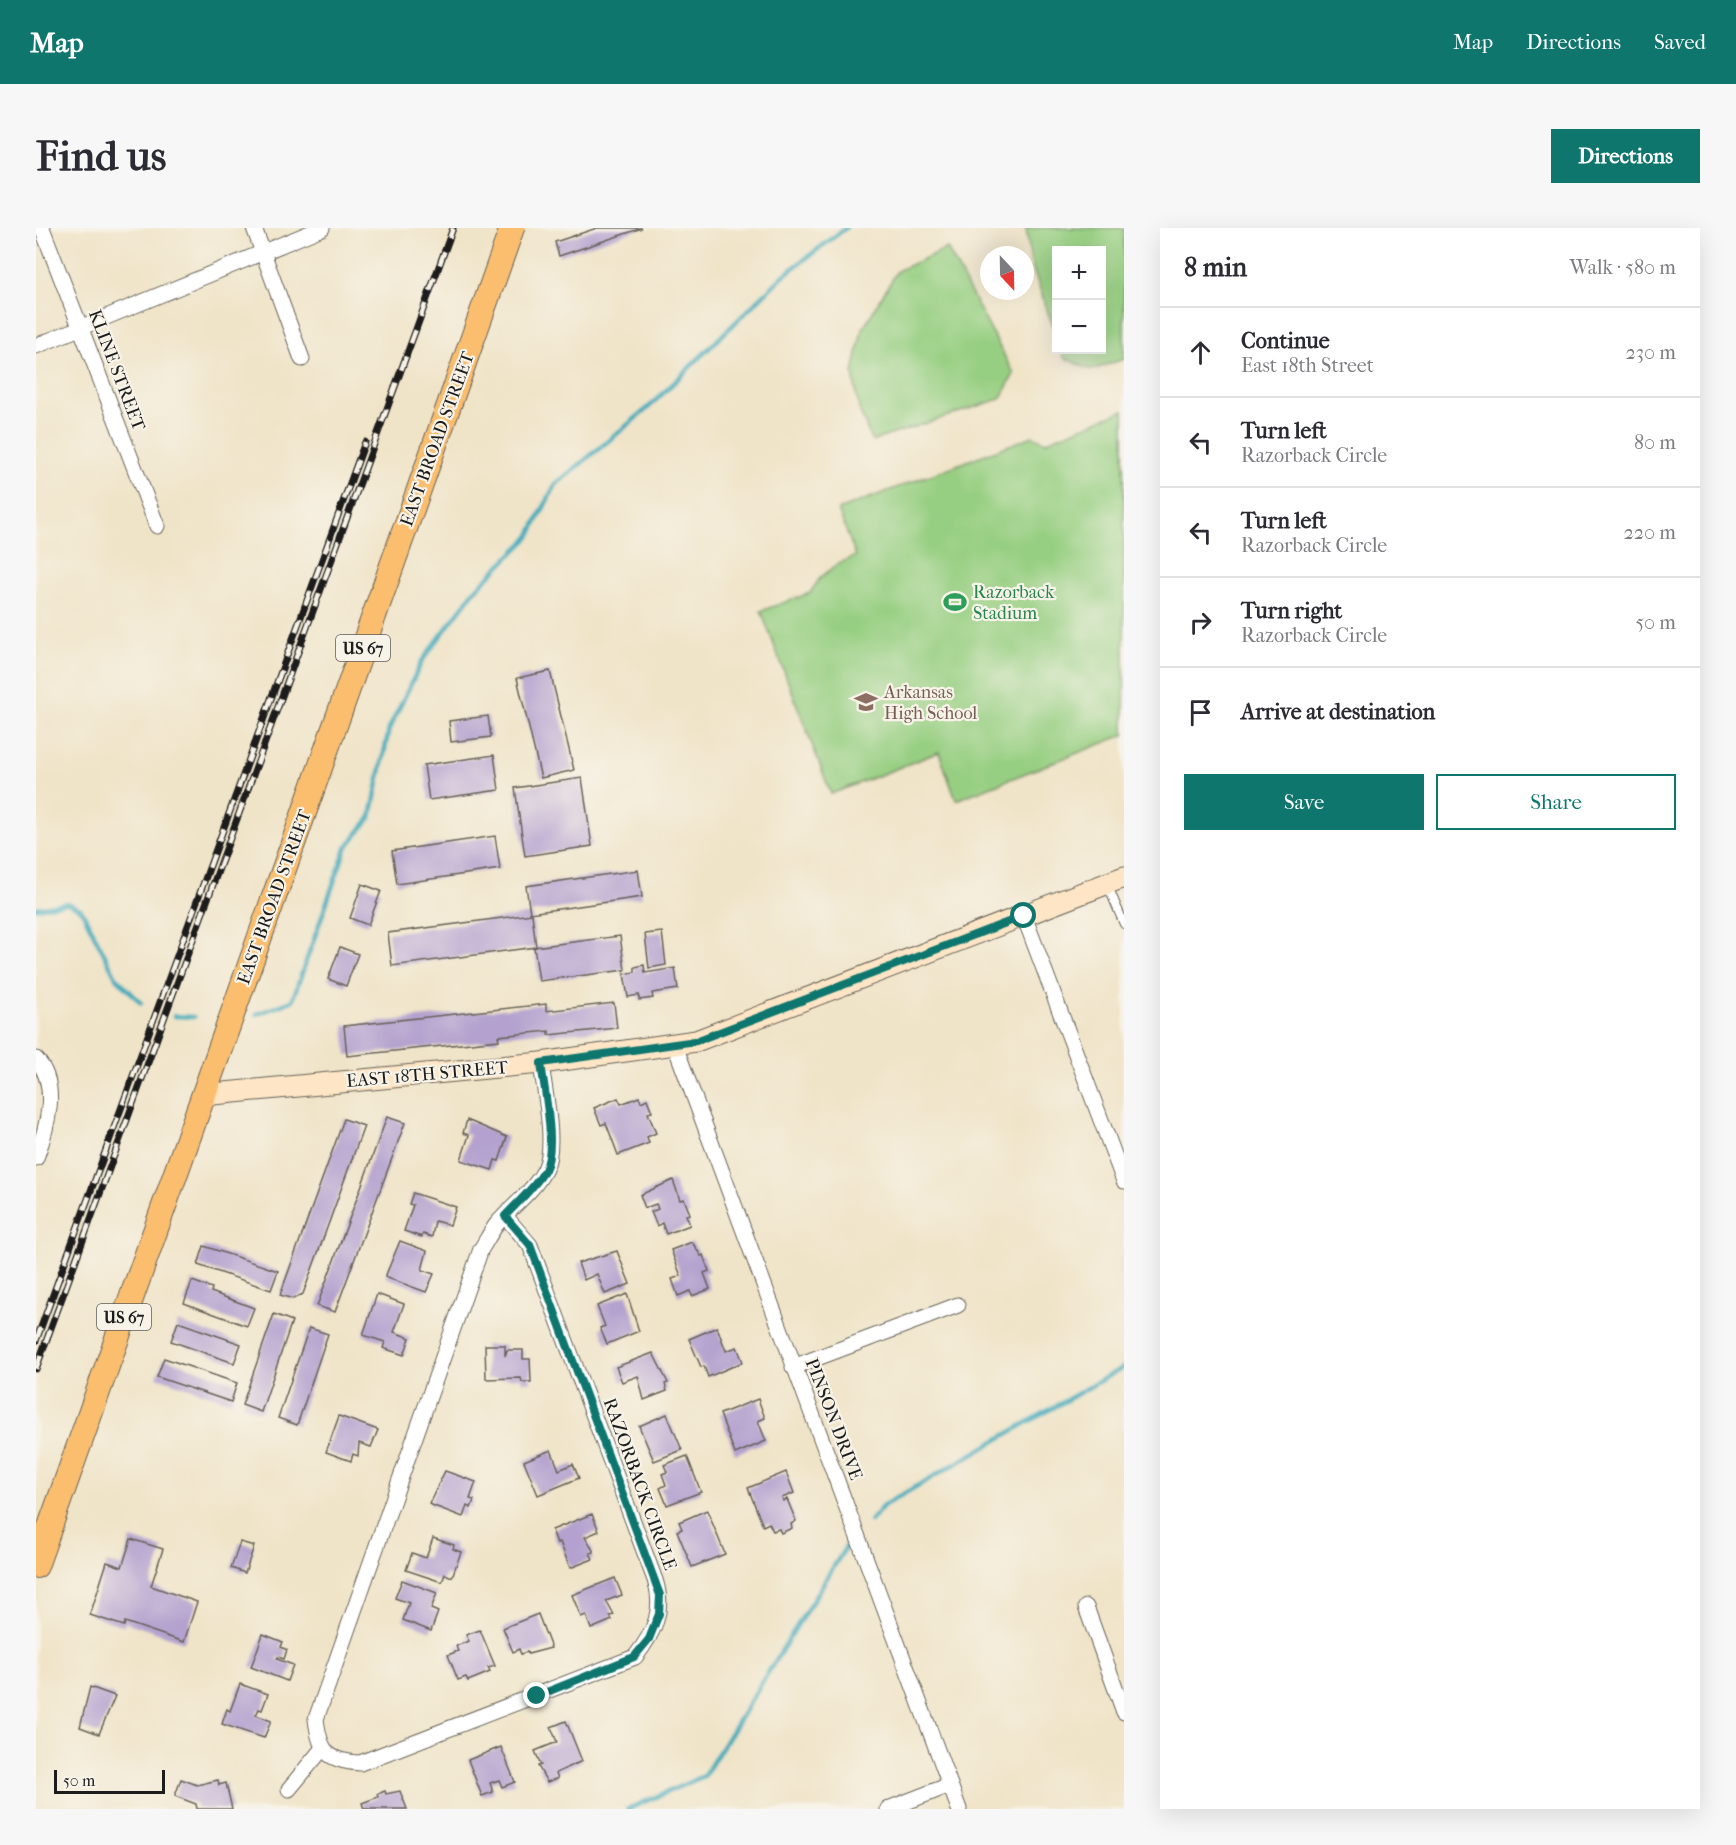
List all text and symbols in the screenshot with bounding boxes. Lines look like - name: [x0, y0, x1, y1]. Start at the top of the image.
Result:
- text: Map: [30, 26, 84, 59]
- text: Map: [1453, 30, 1493, 54]
- text: Directions: [1526, 30, 1621, 54]
- text: Saved: [1654, 30, 1706, 54]
- button: Directions: [1551, 129, 1700, 183]
- text: Find us: [36, 132, 166, 181]
- north arrow: [980, 246, 1034, 300]
- map controls: [1052, 246, 1106, 354]
- button: +: [1052, 246, 1106, 300]
- text: 8 min: [1184, 252, 1247, 283]
- text: Walk · 580 m: [1569, 256, 1676, 279]
- button: −: [1052, 300, 1106, 354]
- street label: KLINE STREET: [84, 307, 150, 435]
- text: Continue: [1241, 328, 1330, 354]
- icon: ahead: [1184, 336, 1217, 369]
- text: 230 m: [1626, 341, 1676, 364]
- street label: EAST BROAD STREET: [396, 348, 479, 529]
- text: East 18th Street: [1241, 354, 1374, 377]
- text: Turn left: [1241, 418, 1327, 444]
- icon: left: [1184, 426, 1217, 459]
- text: 80 m: [1634, 431, 1676, 454]
- text: Razorback Circle: [1241, 444, 1387, 467]
- text: Turn left: [1241, 508, 1327, 534]
- icon: left: [1184, 516, 1217, 549]
- text: 220 m: [1623, 521, 1676, 544]
- text: Razorback Circle: [1241, 534, 1387, 557]
- place label: Razorback Stadium: [973, 582, 1055, 624]
- sports icon: Razorback Stadium: [942, 589, 968, 615]
- text: Turn right: [1241, 598, 1342, 624]
- icon: right: [1184, 606, 1217, 639]
- text: 50 m: [1635, 611, 1676, 634]
- text: Razorback Circle: [1241, 624, 1387, 647]
- road number: US 67: [336, 635, 390, 661]
- place label: Arkansas High School: [883, 682, 977, 724]
- school or university icon: Arkansas High School: [853, 689, 879, 715]
- icon: arrive: [1184, 696, 1217, 729]
- text: Arrive at destination: [1241, 699, 1435, 725]
- button: Save: [1184, 774, 1424, 830]
- button: Share: [1436, 774, 1676, 830]
- street label: EAST BROAD STREET: [233, 806, 316, 987]
- route start: [1010, 902, 1036, 928]
- street label: EAST 18TH STREET: [345, 1057, 510, 1092]
- road number: US 67: [97, 1304, 151, 1330]
- street label: PINSON DRIVE: [801, 1355, 866, 1483]
- street label: RAZORBACK CIRCLE: [599, 1395, 680, 1573]
- route end: [523, 1682, 549, 1708]
- scale bar: [54, 1767, 165, 1794]
- text: 50 m: [63, 1771, 95, 1790]

